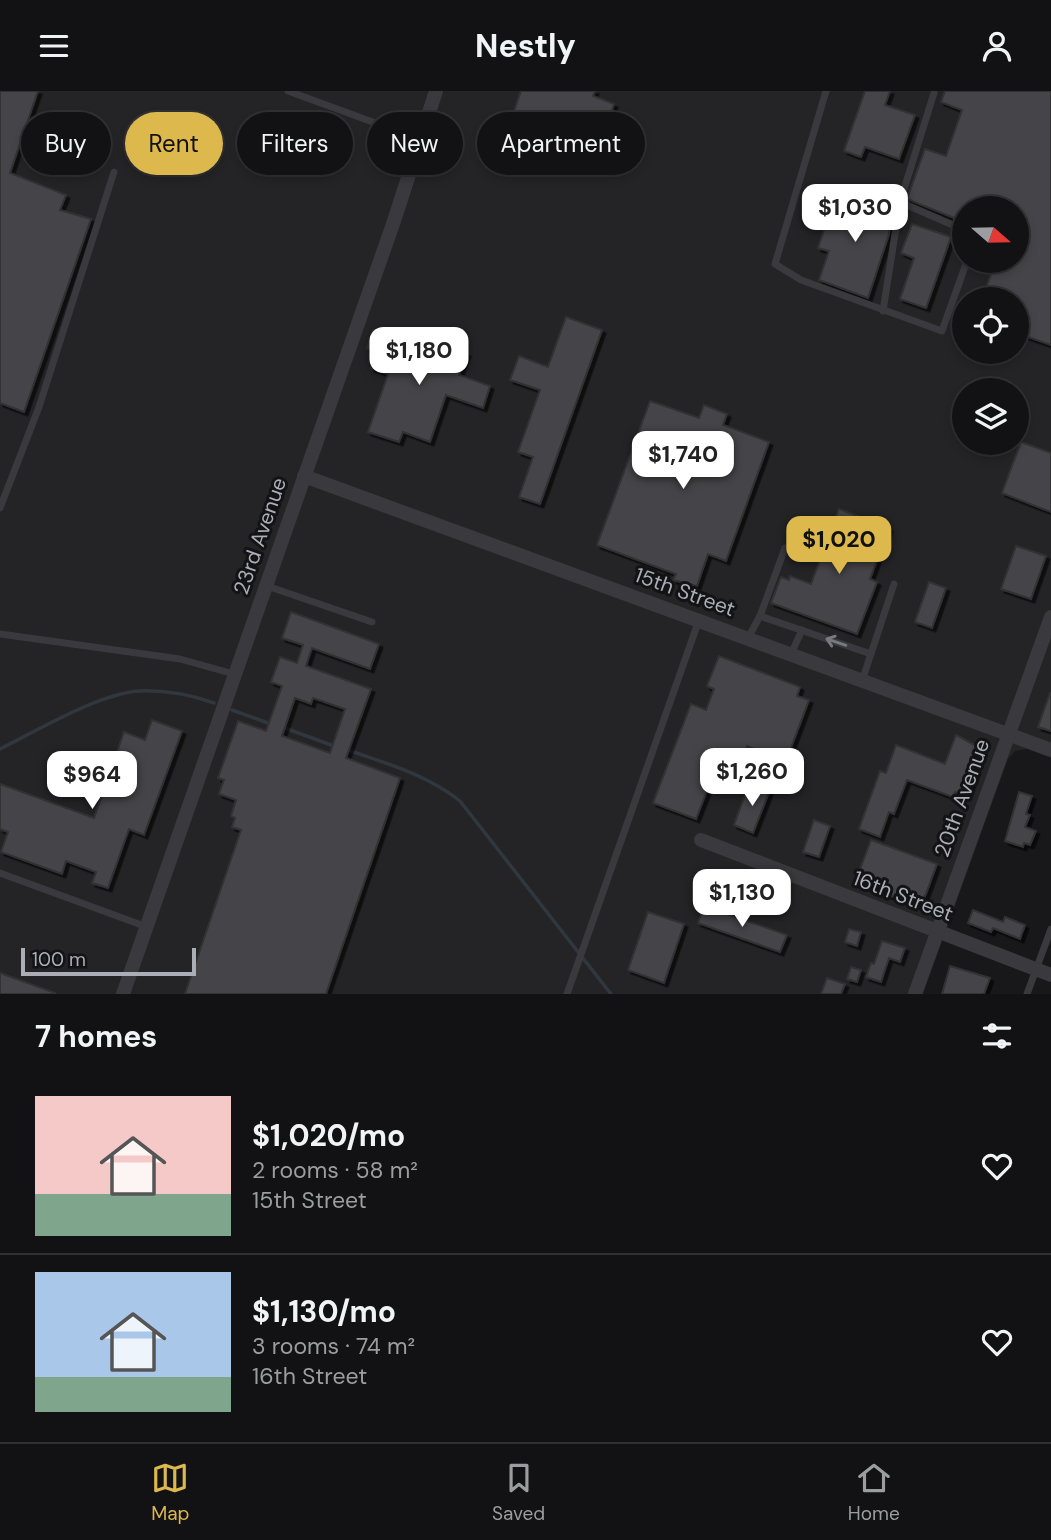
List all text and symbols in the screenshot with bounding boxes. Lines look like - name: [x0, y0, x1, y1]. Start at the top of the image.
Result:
- text: Nestly: [475, 25, 576, 67]
- icon: menu: [35, 27, 73, 65]
- icon: person: [978, 27, 1016, 65]
- chip: Buy: [21, 112, 111, 175]
- chip: Rent: [125, 112, 223, 175]
- chip: Filters: [237, 112, 353, 175]
- chip: New: [367, 112, 463, 175]
- chip: Apartment: [477, 112, 645, 175]
- pin: $1,030: [798, 185, 912, 244]
- text: $1,030: [818, 192, 892, 222]
- north arrow: [952, 196, 1029, 273]
- map controls: [952, 196, 1029, 455]
- button: locate: [952, 287, 1029, 364]
- pin: $1,180: [362, 327, 476, 387]
- text: $1,180: [385, 335, 453, 365]
- button: layers: [952, 378, 1029, 455]
- pin: $1,740: [626, 431, 740, 491]
- text: $1,740: [648, 439, 718, 469]
- street label: 23rd Avenue: [227, 474, 293, 598]
- pin: $1,020: [782, 517, 896, 576]
- text: $1,020: [802, 524, 876, 554]
- street label: 15th Street: [631, 561, 739, 623]
- one-way arrow: [826, 635, 848, 647]
- street label: 20th Avenue: [928, 735, 996, 861]
- pin: $1,260: [695, 749, 809, 808]
- pin: $964: [51, 751, 133, 811]
- text: $1,260: [716, 756, 788, 786]
- text: $964: [63, 759, 121, 789]
- street label: 16th Street: [849, 864, 957, 928]
- pin: $1,130: [685, 869, 799, 929]
- text: $1,130: [709, 877, 775, 907]
- scale bar: [21, 945, 196, 977]
- text: 100 m: [32, 947, 86, 972]
- text: 7 homes: [35, 1017, 157, 1056]
- icon: filters: [978, 1017, 1016, 1055]
- text: $1,020/mo: [252, 1116, 405, 1155]
- icon: home: [91, 1124, 175, 1208]
- icon: heart: [978, 1147, 1016, 1185]
- text: 2 rooms · 58 m²: [252, 1155, 418, 1185]
- text: 15th Street: [252, 1185, 367, 1215]
- text: $1,130/mo: [252, 1292, 396, 1331]
- icon: home: [91, 1300, 175, 1384]
- icon: heart: [978, 1323, 1016, 1361]
- text: 3 rooms · 74 m²: [252, 1331, 415, 1361]
- text: 16th Street: [252, 1361, 367, 1391]
- tab: Map: [151, 1459, 189, 1526]
- tab: Saved: [492, 1459, 545, 1526]
- tab: Home: [848, 1459, 900, 1526]

